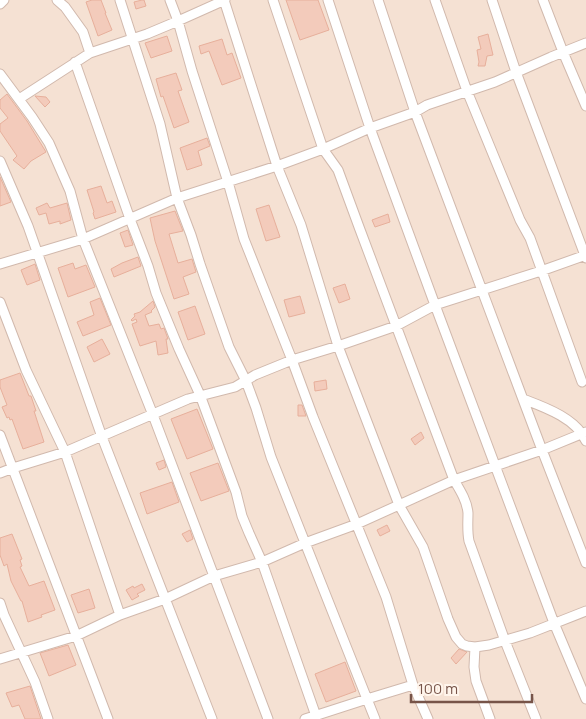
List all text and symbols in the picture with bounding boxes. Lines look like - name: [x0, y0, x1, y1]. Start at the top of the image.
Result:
- scale bar: [411, 672, 532, 704]
- text: 100 m: [418, 678, 458, 699]

